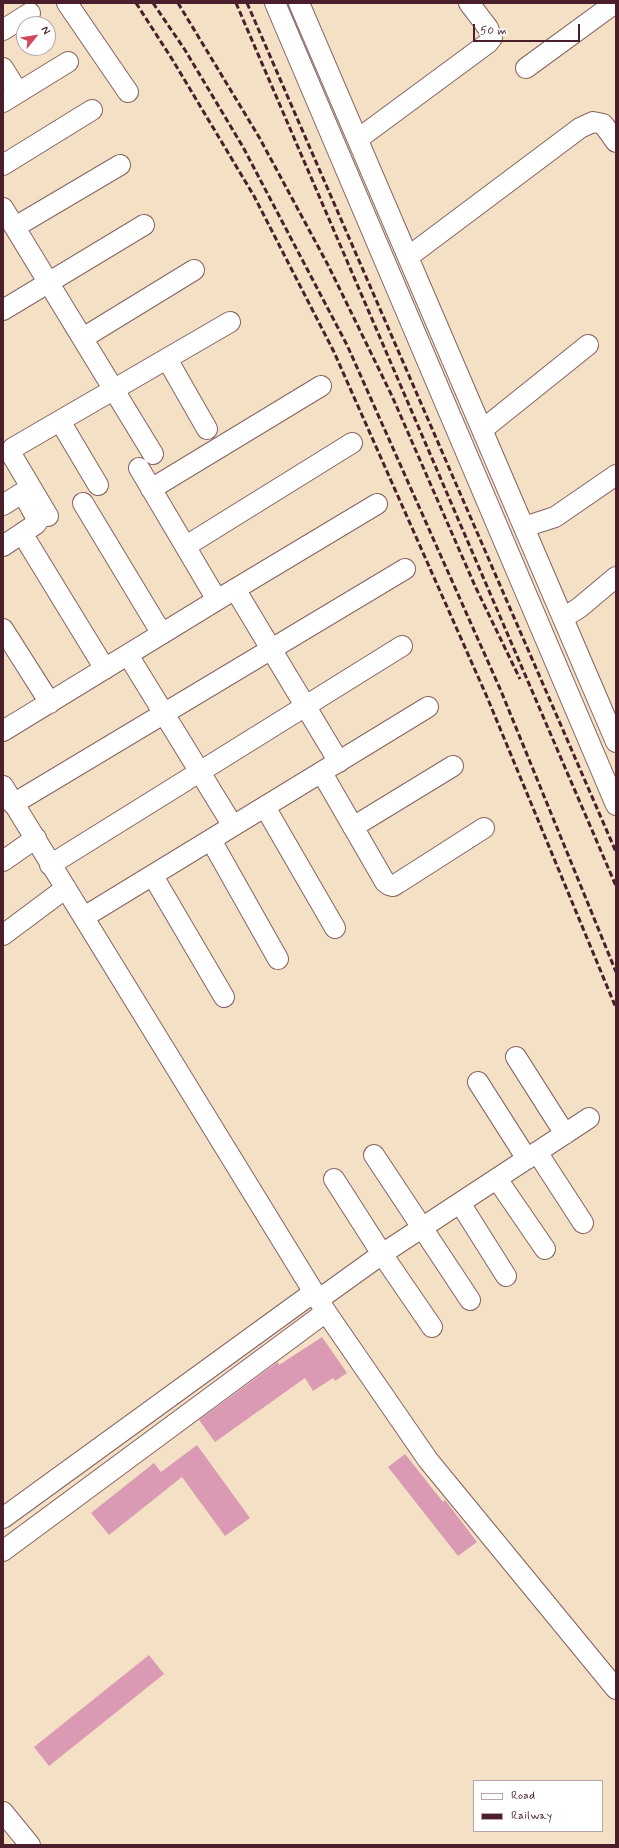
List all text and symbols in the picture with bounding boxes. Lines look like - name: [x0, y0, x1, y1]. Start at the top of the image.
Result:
- north arrow: [16, 16, 56, 56]
- scale bar: [475, 16, 582, 42]
- text: 50 m: [480, 23, 507, 39]
- text: N: [38, 24, 53, 37]
- legend: [473, 1780, 603, 1832]
- text: Road: [511, 1788, 535, 1804]
- text: Railway: [511, 1808, 552, 1824]

